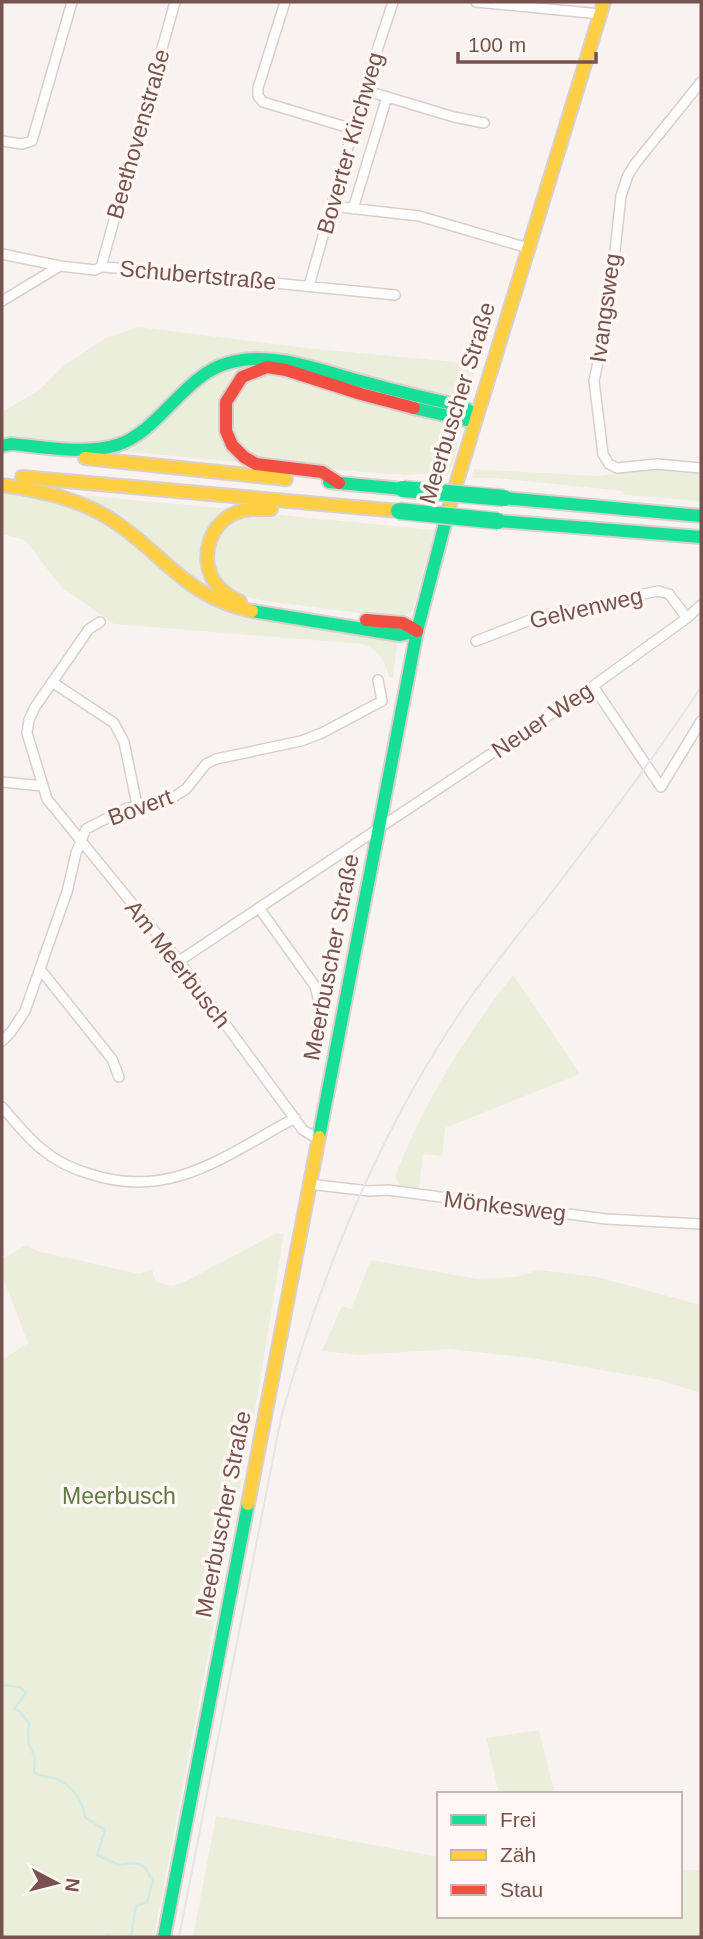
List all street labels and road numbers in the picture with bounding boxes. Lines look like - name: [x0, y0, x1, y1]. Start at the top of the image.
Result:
- street label: Beethovenstraße: [101, 46, 175, 222]
- street label: Boverter Kirchweg: [312, 49, 388, 237]
- street label: Ivangsweg: [584, 252, 626, 364]
- street label: Schubertstraße: [119, 255, 277, 295]
- street label: Meerbuscher Straße: [414, 299, 500, 507]
- street label: Gelvenweg: [527, 582, 645, 634]
- street label: Neuer Weg: [487, 677, 597, 763]
- street label: Bovert: [104, 783, 176, 831]
- street label: Meerbuscher Straße: [298, 852, 364, 1062]
- street label: Am Meerbusch: [120, 895, 236, 1033]
- street label: Mönkesweg: [443, 1186, 567, 1226]
- street label: Meerbuscher Straße: [190, 1409, 256, 1619]

